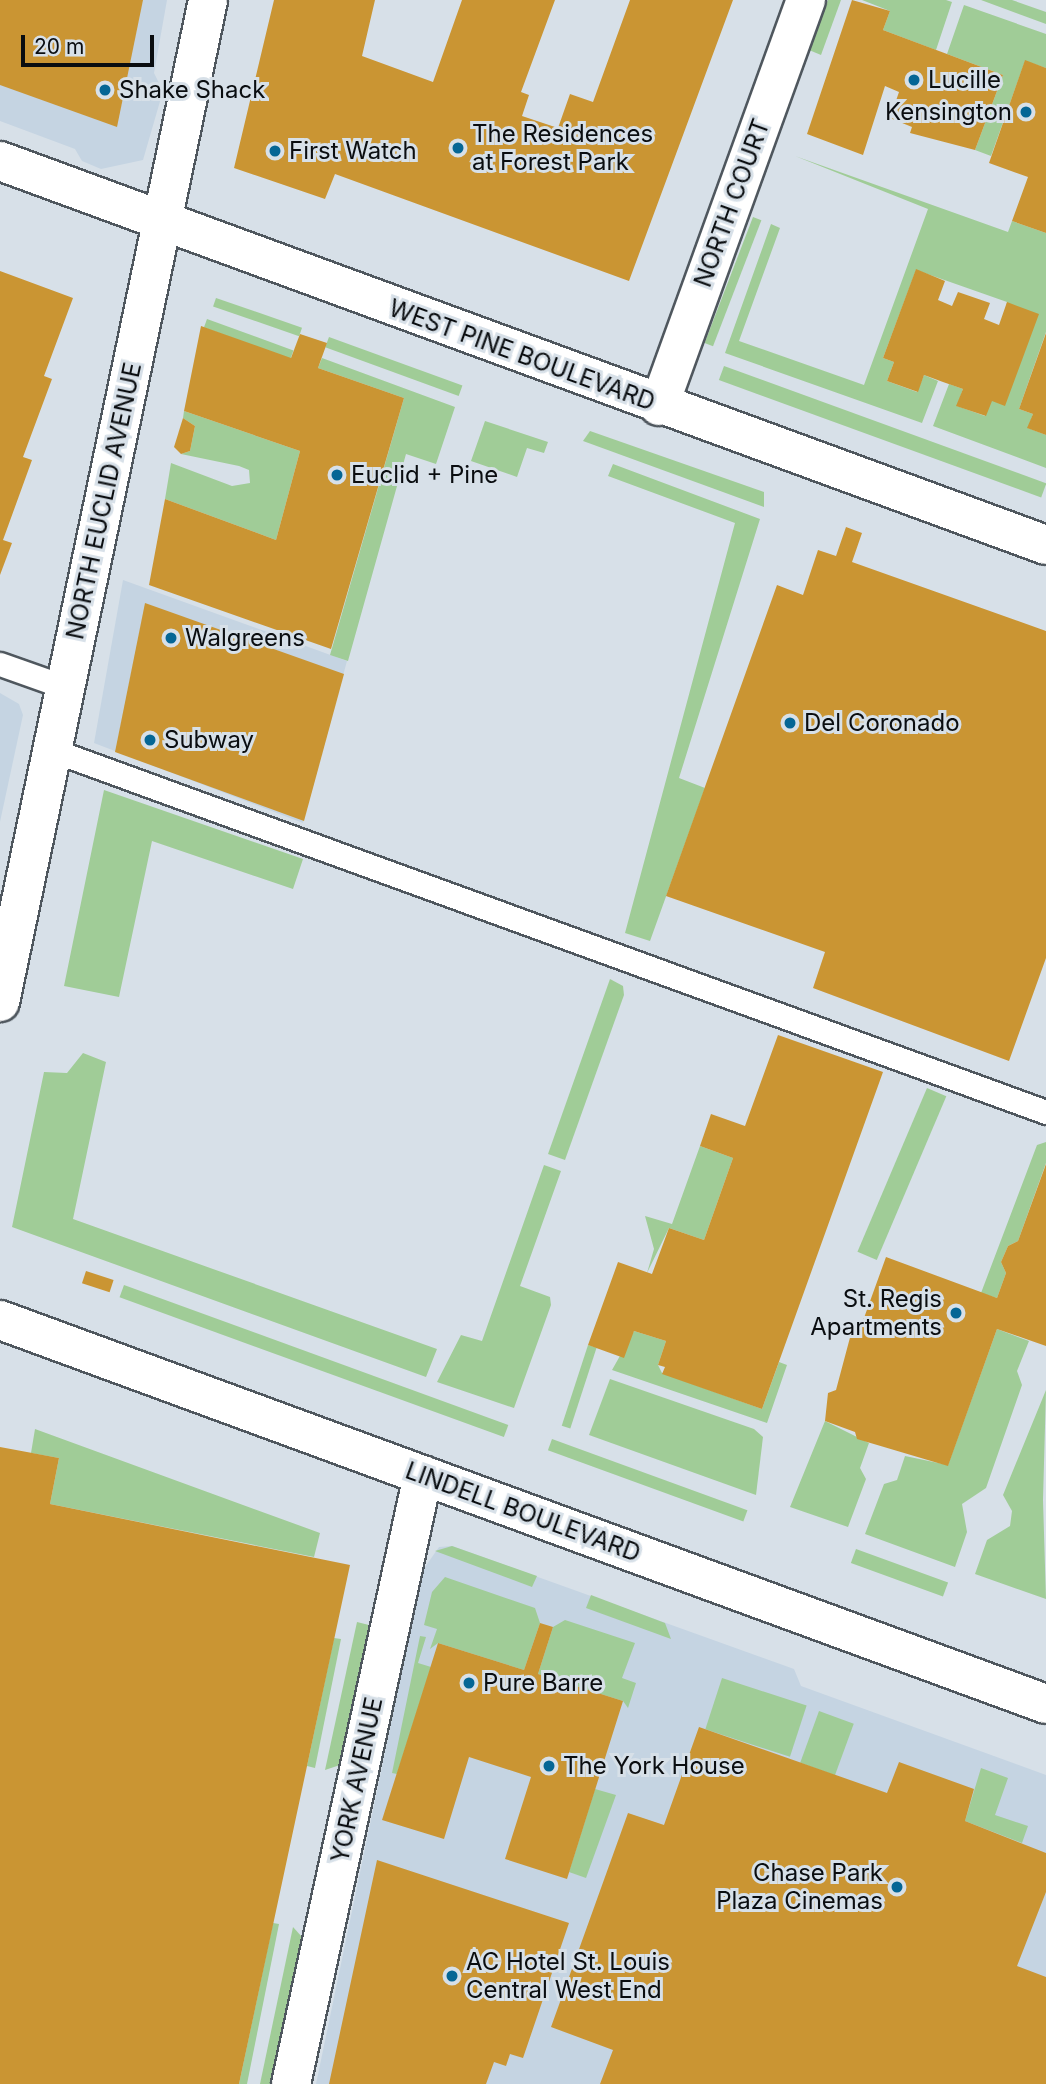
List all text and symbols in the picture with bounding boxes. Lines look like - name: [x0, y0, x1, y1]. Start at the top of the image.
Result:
- scale bar: [24, 21, 158, 65]
- text: 20 m: [34, 34, 84, 59]
- place label: Lucille: [928, 66, 1001, 94]
- marker: Lucille: [906, 72, 922, 88]
- place label: Shake Shack: [119, 76, 265, 104]
- marker: Shake Shack: [97, 82, 113, 98]
- place label: Kensington: [885, 98, 1012, 126]
- marker: Kensington: [1018, 104, 1034, 120]
- street label: NORTH COURT: [688, 115, 776, 291]
- place label: The Residences at Forest Park: [472, 120, 653, 176]
- place label: First Watch: [289, 137, 417, 165]
- marker: The Residences at Forest Park: [450, 140, 466, 156]
- marker: First Watch: [267, 143, 283, 159]
- street label: WEST PINE BOULEVARD: [385, 293, 659, 417]
- street label: NORTH EUCLID AVENUE: [61, 360, 147, 642]
- place label: Euclid + Pine: [351, 461, 498, 489]
- marker: Euclid + Pine: [329, 467, 345, 483]
- place label: Walgreens: [185, 624, 305, 652]
- marker: Walgreens: [163, 630, 179, 646]
- place label: Del Coronado: [804, 709, 960, 737]
- marker: Del Coronado: [782, 715, 798, 731]
- place label: Subway: [164, 726, 254, 754]
- marker: Subway: [142, 732, 158, 748]
- place label: St. Regis Apartments: [810, 1285, 942, 1341]
- marker: St. Regis Apartments: [948, 1305, 964, 1321]
- street label: LINDELL BOULEVARD: [402, 1456, 644, 1568]
- place label: Pure Barre: [483, 1669, 603, 1697]
- marker: Pure Barre: [461, 1675, 477, 1691]
- street label: YORK AVENUE: [325, 1695, 389, 1865]
- place label: The York House: [563, 1752, 745, 1780]
- marker: The York House: [541, 1758, 557, 1774]
- place label: Chase Park Plaza Cinemas: [716, 1859, 883, 1915]
- marker: Chase Park Plaza Cinemas: [889, 1879, 905, 1895]
- place label: AC Hotel St. Louis Central West End: [466, 1948, 670, 2004]
- marker: AC Hotel St. Louis Central West End: [444, 1968, 460, 1984]

